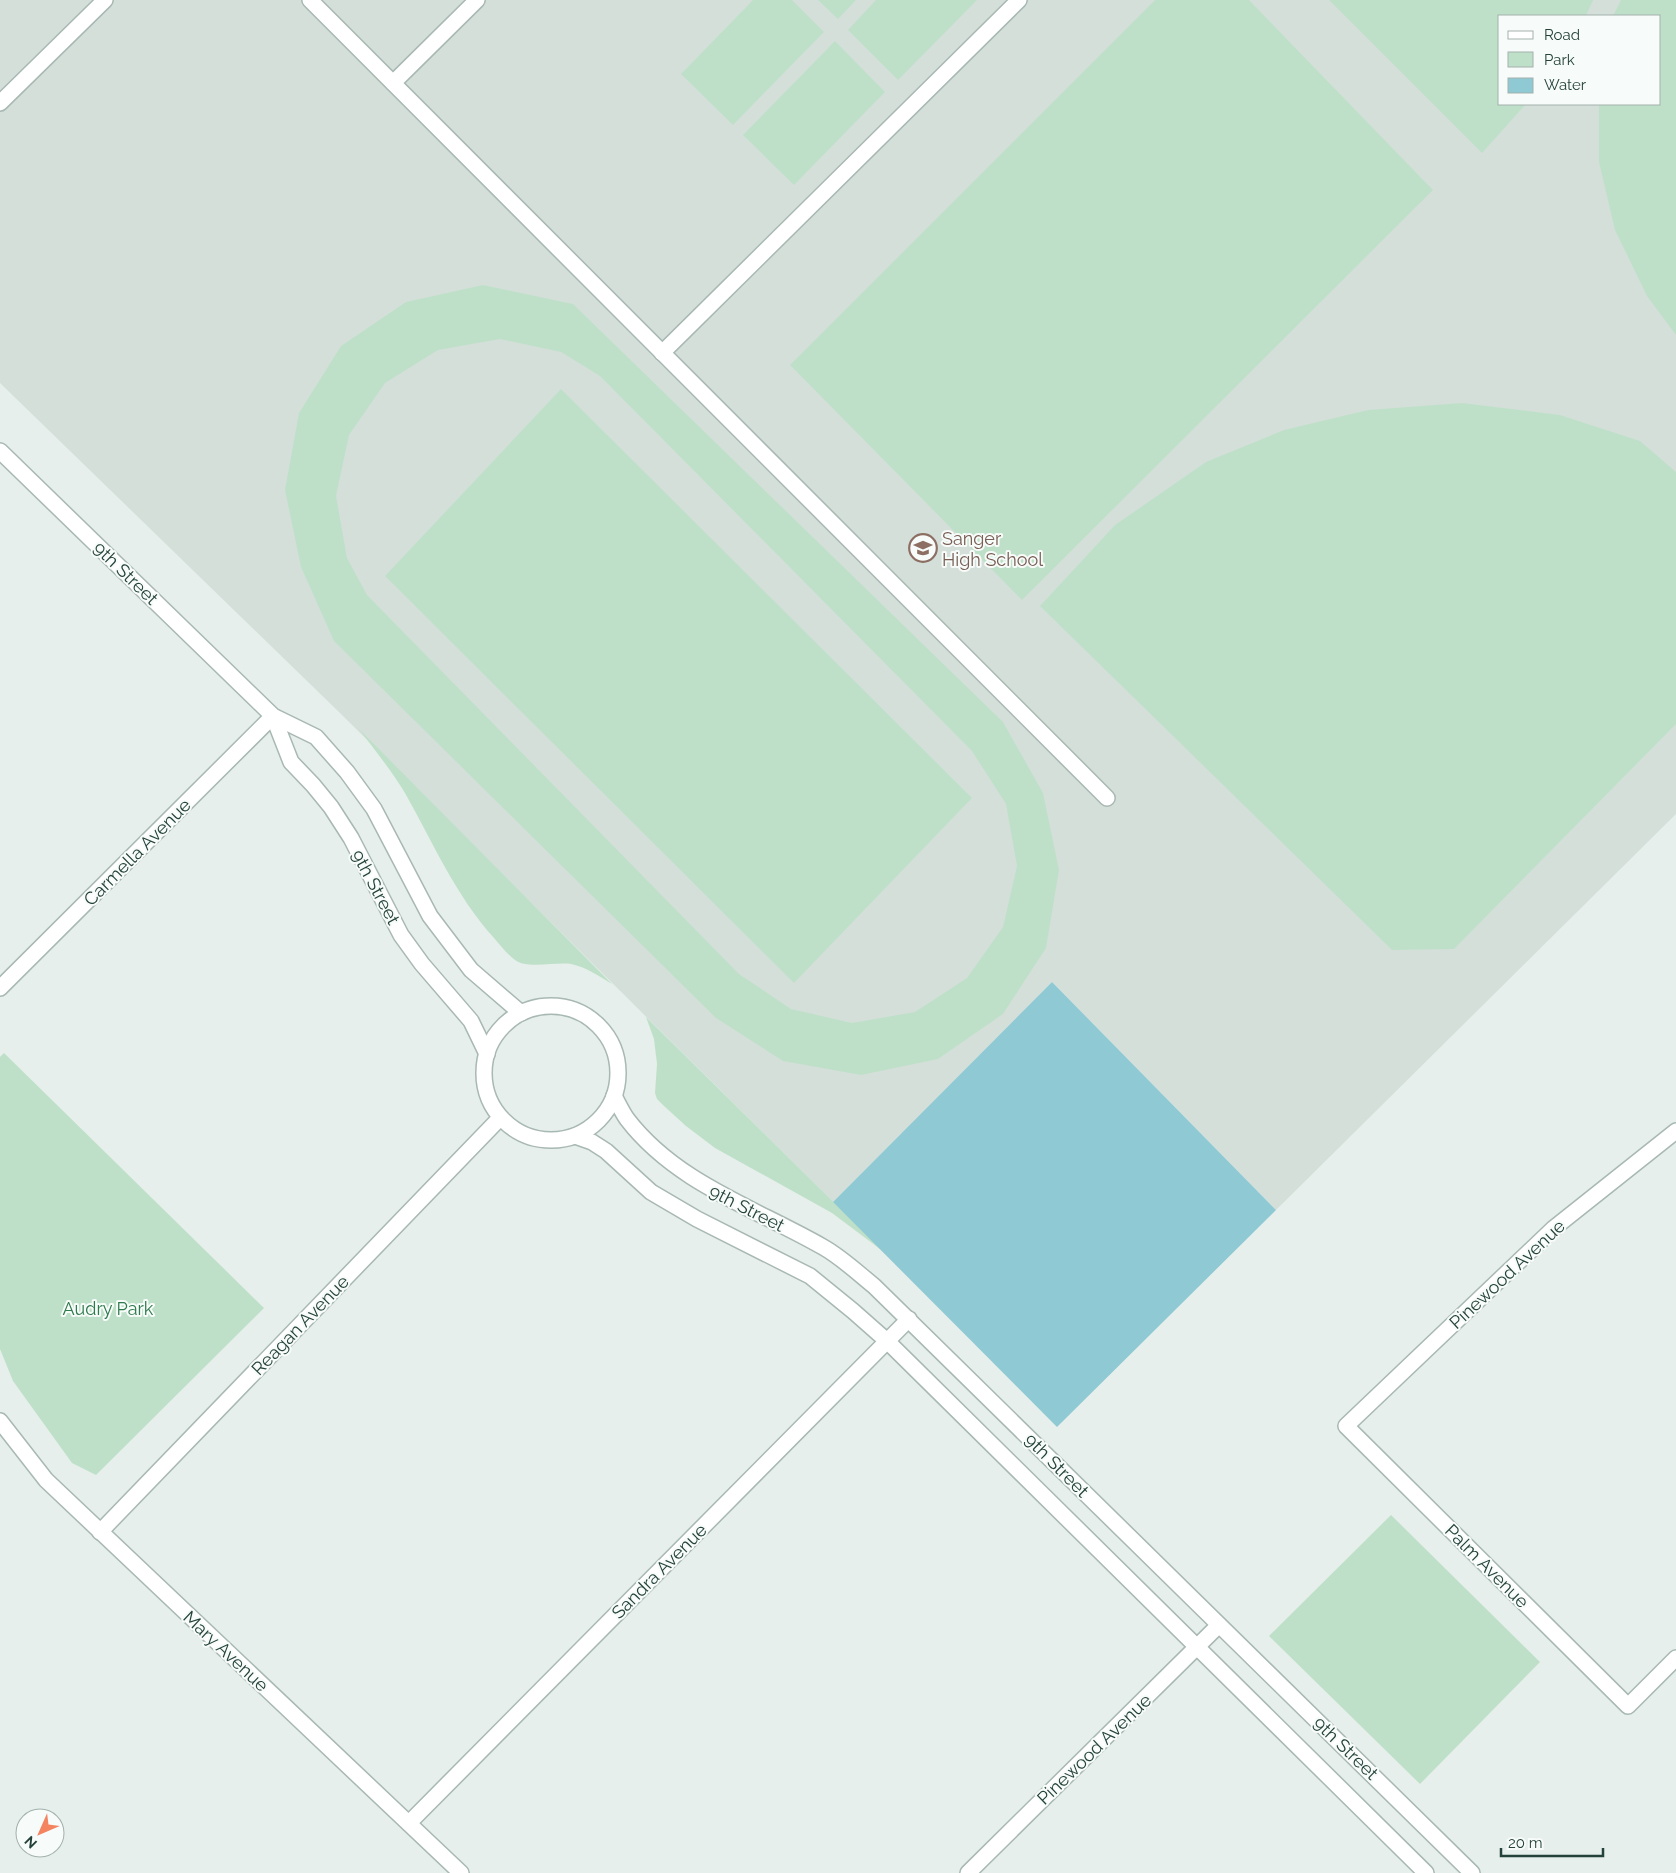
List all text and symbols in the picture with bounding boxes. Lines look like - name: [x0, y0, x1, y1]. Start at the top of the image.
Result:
- legend: [1498, 15, 1661, 105]
- text: Road: [1544, 26, 1580, 44]
- text: Park: [1544, 51, 1575, 69]
- text: Water: [1544, 76, 1587, 94]
- place label: Sanger High School: [942, 528, 1043, 570]
- school or university icon: Sanger High School: [908, 533, 938, 563]
- street label: 9th Street: [89, 537, 163, 609]
- street label: Carmella Avenue: [79, 794, 195, 910]
- street label: 9th Street: [348, 846, 404, 928]
- street label: 9th Street: [706, 1180, 788, 1236]
- street label: Pinewood Avenue: [1445, 1215, 1569, 1333]
- street label: Reagan Avenue: [247, 1270, 353, 1379]
- park label: Audry Park: [63, 1298, 154, 1319]
- street label: 9th Street: [1021, 1429, 1093, 1501]
- street label: Sandra Avenue: [607, 1519, 711, 1623]
- street label: Palm Avenue: [1441, 1520, 1533, 1612]
- street label: Mary Avenue: [179, 1606, 273, 1696]
- street label: Pinewood Avenue: [1033, 1689, 1156, 1809]
- street label: 9th Street: [1309, 1712, 1383, 1784]
- north arrow: [15, 1808, 65, 1858]
- scale bar: [1501, 1826, 1604, 1858]
- text: N: [21, 1833, 40, 1852]
- text: 20 m: [1508, 1834, 1543, 1852]

